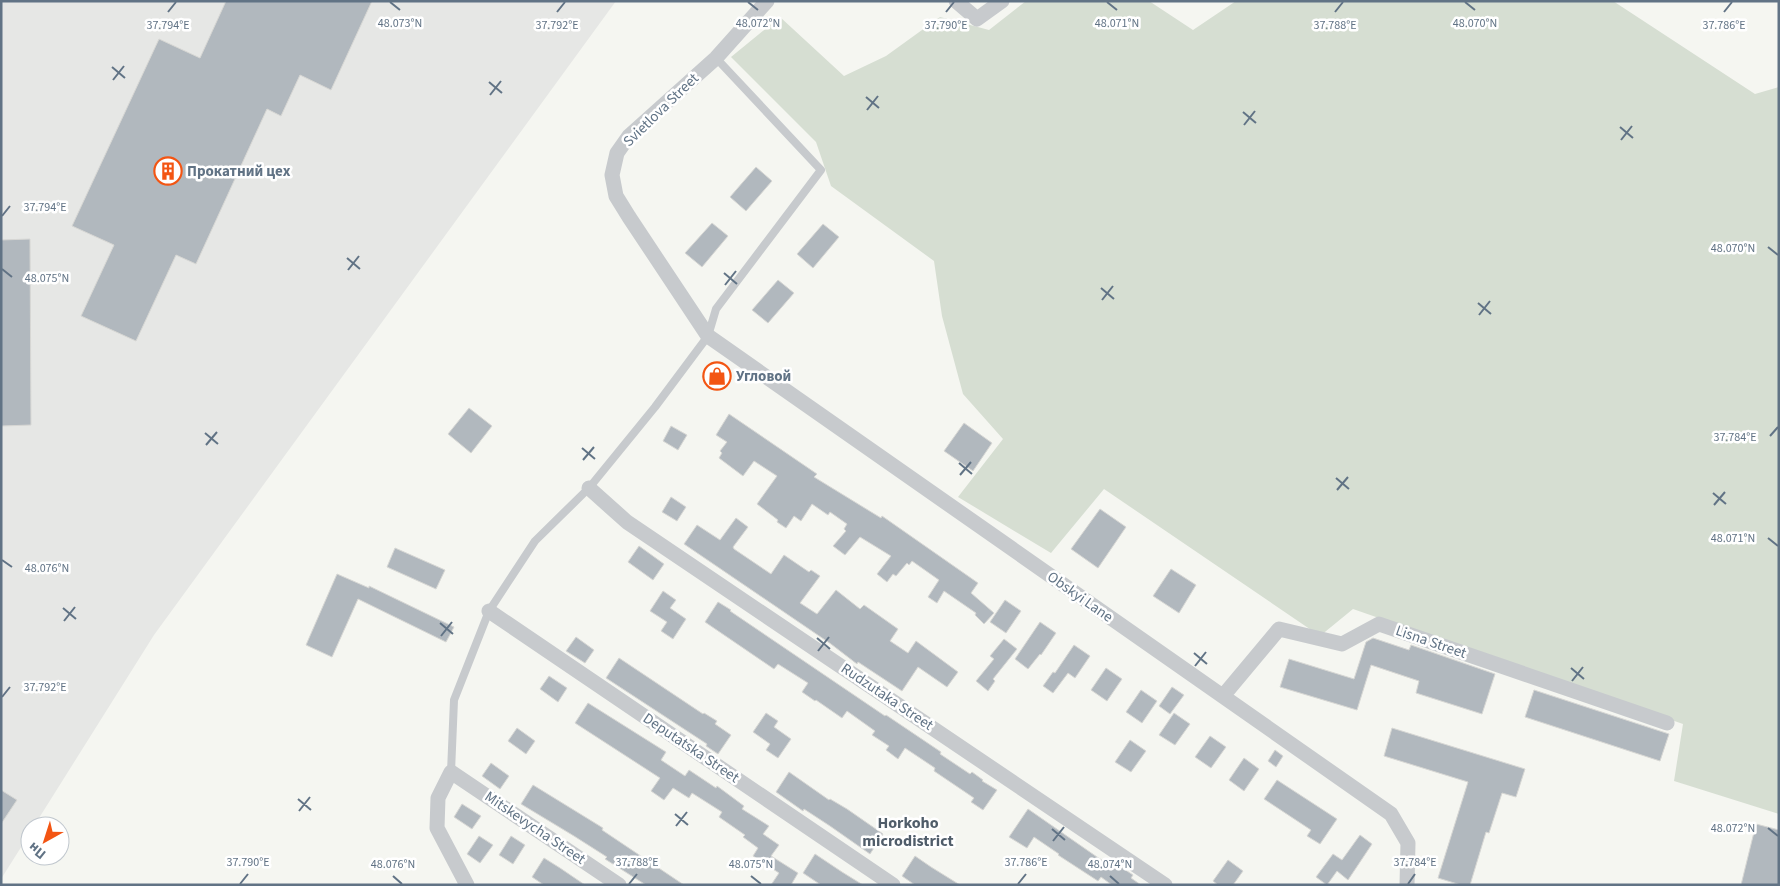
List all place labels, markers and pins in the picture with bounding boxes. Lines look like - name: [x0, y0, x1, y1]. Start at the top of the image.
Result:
- building icon: Прокатний цех: [153, 156, 183, 186]
- place label: Прокатний цех: [187, 161, 291, 182]
- shop icon: Угловой: [702, 361, 732, 391]
- place label: Угловой: [736, 366, 791, 387]

